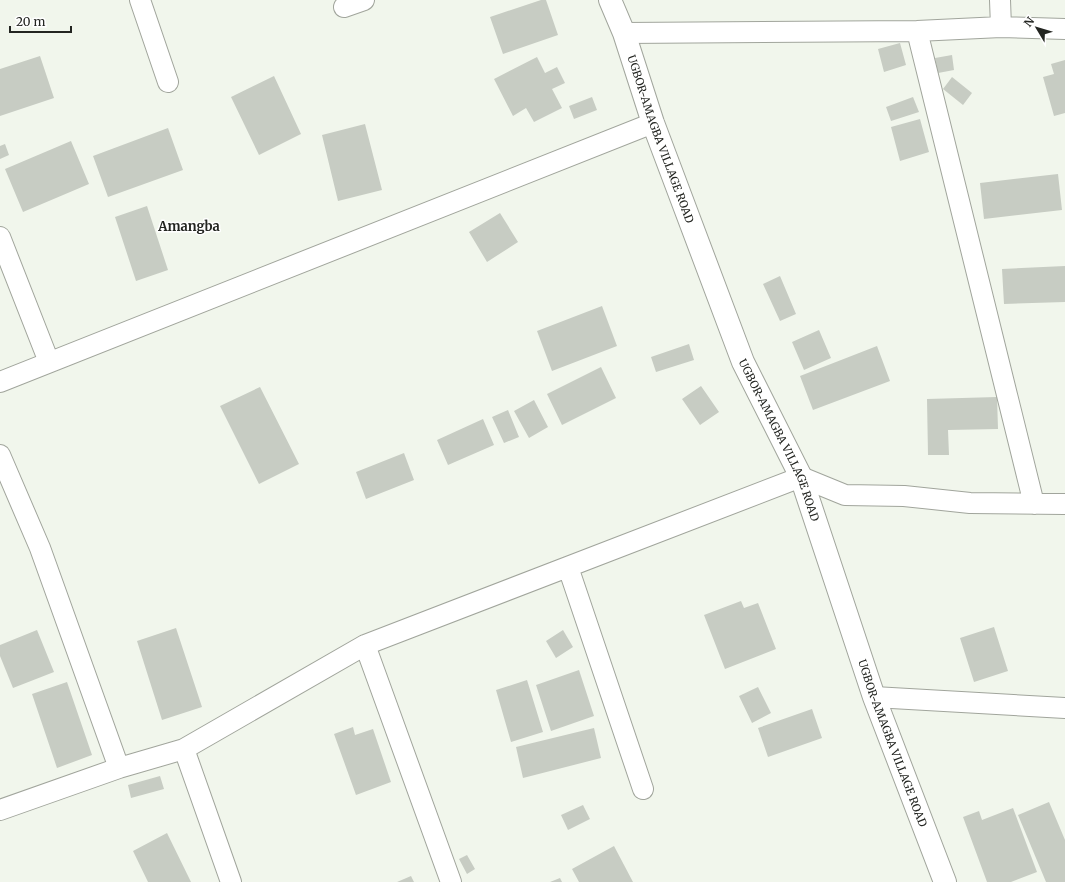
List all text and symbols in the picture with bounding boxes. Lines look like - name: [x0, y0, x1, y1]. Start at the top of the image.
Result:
- scale bar: [10, 8, 71, 34]
- north arrow: [1017, 8, 1057, 48]
- text: 20 m: [16, 14, 45, 29]
- text: N: [1021, 14, 1037, 30]
- street label: UGBOR-AMAGBA VILLAGE ROAD: [625, 53, 697, 225]
- district label: Amangba: [157, 218, 220, 235]
- street label: UGBOR-AMAGBA VILLAGE ROAD: [736, 357, 822, 523]
- street label: UGBOR-AMAGBA VILLAGE ROAD: [855, 658, 930, 829]

